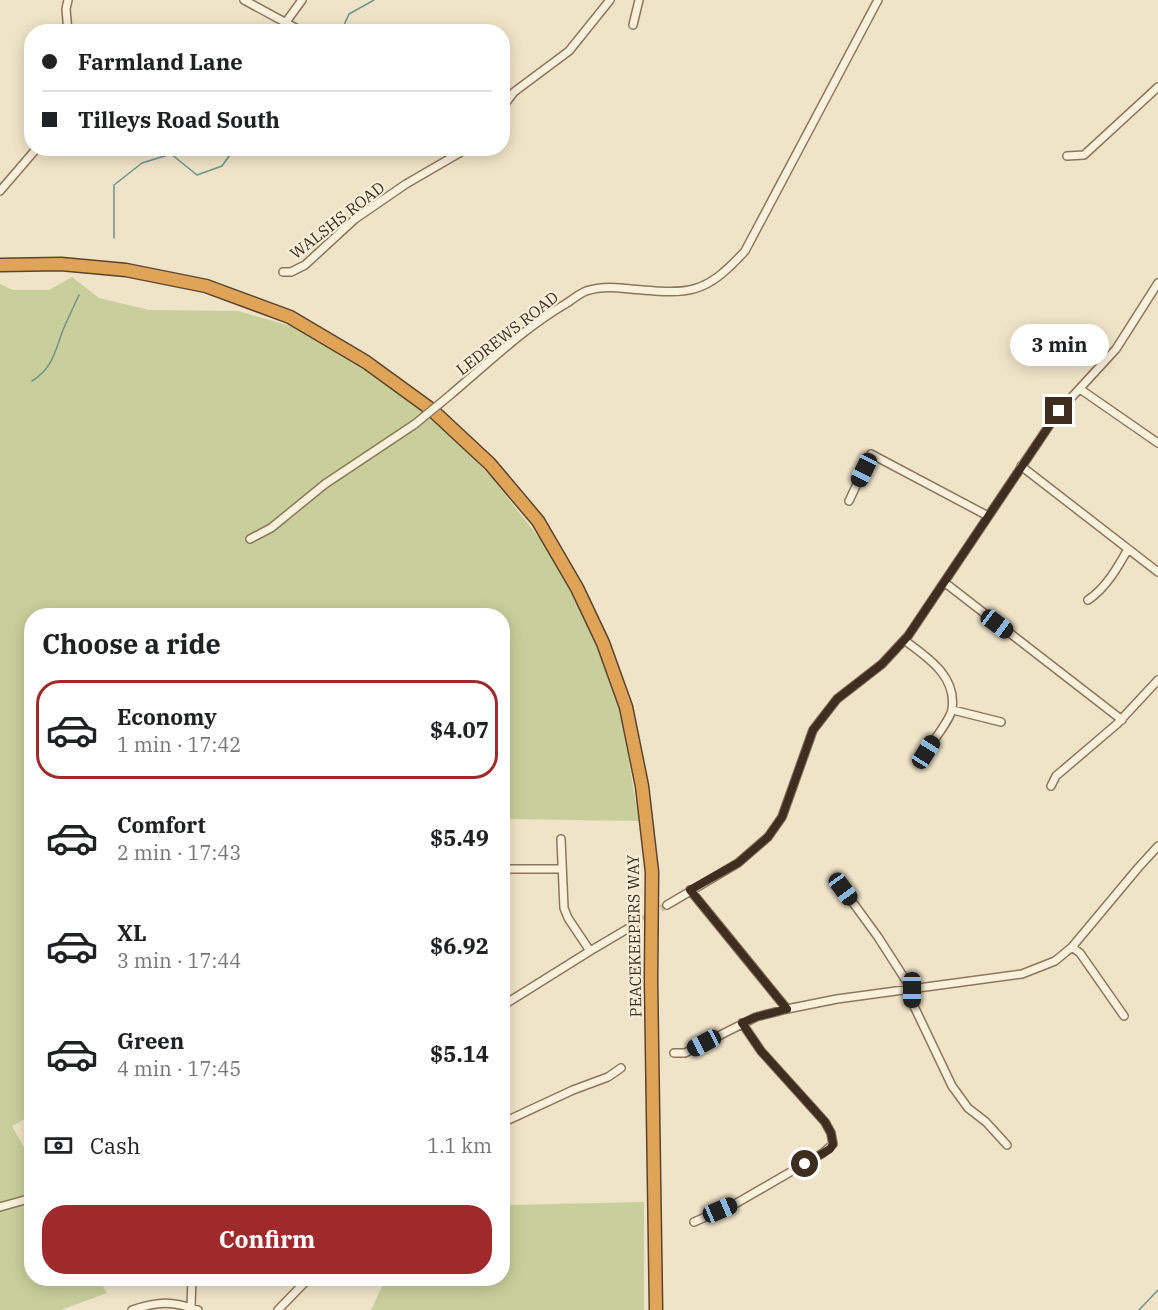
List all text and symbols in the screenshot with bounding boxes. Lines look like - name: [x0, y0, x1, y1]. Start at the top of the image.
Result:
- text: Farmland Lane: [78, 47, 243, 76]
- text: Tilleys Road South: [78, 105, 280, 134]
- street label: WALSHS ROAD: [286, 177, 388, 263]
- street label: LEDREWS ROAD: [452, 287, 562, 379]
- callout: 3 min: [1010, 324, 1108, 366]
- text: 3 min: [1032, 331, 1088, 358]
- route end: [1045, 397, 1072, 424]
- car: [848, 450, 880, 490]
- car: [977, 606, 1017, 642]
- text: Choose a ride: [42, 626, 221, 661]
- text: Economy: [117, 702, 217, 731]
- icon: car: [45, 703, 99, 757]
- text: $4.07: [430, 715, 489, 744]
- text: 1 min · 17:42: [117, 731, 241, 758]
- car: [909, 732, 943, 772]
- text: Comfort: [117, 810, 206, 839]
- icon: car: [45, 811, 99, 865]
- text: $5.49: [430, 823, 489, 852]
- text: 2 min · 17:43: [117, 839, 241, 866]
- street label: PEACEKEEPERS WAY: [623, 855, 645, 1017]
- car: [825, 869, 861, 909]
- text: XL: [117, 918, 147, 947]
- icon: car: [45, 919, 99, 973]
- text: $6.92: [430, 931, 489, 960]
- text: 3 min · 17:44: [117, 947, 241, 974]
- car: [903, 972, 921, 1008]
- text: Green: [117, 1026, 184, 1055]
- icon: car: [45, 1027, 99, 1081]
- car: [684, 1027, 724, 1059]
- text: $5.14: [430, 1039, 489, 1068]
- text: 4 min · 17:45: [117, 1055, 241, 1082]
- icon: cash: [42, 1129, 75, 1162]
- text: Cash: [90, 1131, 141, 1160]
- text: 1.1 km: [427, 1132, 492, 1159]
- route start: [791, 1150, 818, 1177]
- car: [700, 1195, 740, 1225]
- button: Confirm: [42, 1205, 492, 1274]

